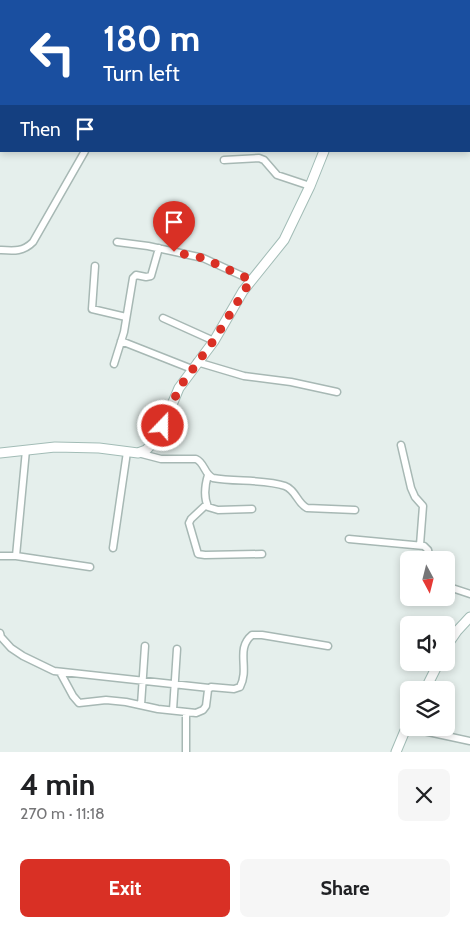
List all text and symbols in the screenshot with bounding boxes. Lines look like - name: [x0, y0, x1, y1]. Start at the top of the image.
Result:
- text: 180 m: [103, 17, 200, 60]
- icon: left: [20, 20, 85, 85]
- text: Turn left: [103, 60, 180, 87]
- icon: arrive: [71, 115, 99, 143]
- text: Then: [20, 118, 61, 141]
- pin: [153, 201, 195, 252]
- icon: arrive: [160, 208, 188, 236]
- position arrow: [136, 399, 188, 451]
- north arrow: [400, 551, 455, 606]
- map controls: [400, 551, 455, 736]
- button: sound: [400, 616, 455, 671]
- button: layers: [400, 681, 455, 736]
- text: 4 min: [20, 766, 95, 803]
- button: close: [398, 769, 450, 821]
- text: 270 m · 11:18: [20, 804, 105, 823]
- button: Exit: [20, 859, 230, 917]
- button: Share: [240, 859, 450, 917]

